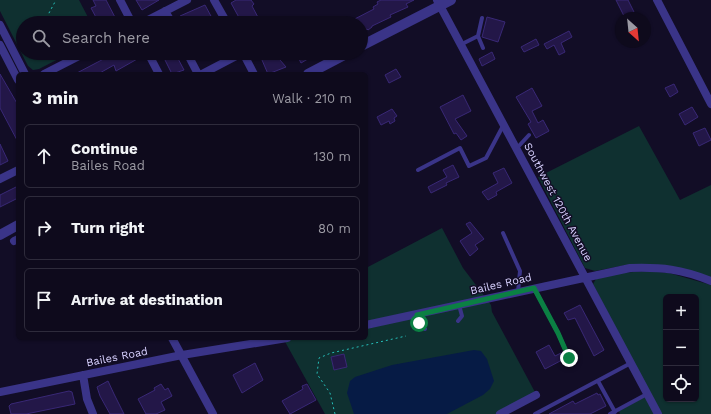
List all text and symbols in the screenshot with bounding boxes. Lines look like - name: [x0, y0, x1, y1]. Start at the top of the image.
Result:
- north arrow: [615, 12, 651, 48]
- search box: [16, 16, 368, 60]
- icon: search: [30, 27, 52, 49]
- text: Search here: [62, 29, 150, 47]
- text: 3 min: [32, 88, 78, 108]
- text: Walk · 210 m: [272, 91, 352, 106]
- text: Continue: [71, 140, 138, 158]
- street label: Southwest 120th Avenue: [521, 141, 595, 263]
- icon: ahead: [33, 145, 55, 167]
- text: 130 m: [313, 149, 351, 164]
- text: Bailes Road: [71, 158, 145, 173]
- icon: right: [33, 217, 55, 239]
- text: Turn right: [71, 219, 144, 237]
- text: 80 m: [318, 221, 351, 236]
- street label: Bailes Road: [469, 271, 533, 297]
- icon: arrive: [33, 289, 55, 311]
- text: Arrive at destination: [71, 291, 223, 309]
- map controls: [663, 294, 699, 402]
- button: +: [663, 294, 699, 330]
- route start: [410, 314, 428, 332]
- button: −: [663, 330, 699, 366]
- street label: Bailes Road: [85, 345, 149, 369]
- route end: [560, 349, 578, 367]
- button: locate: [663, 366, 699, 402]

